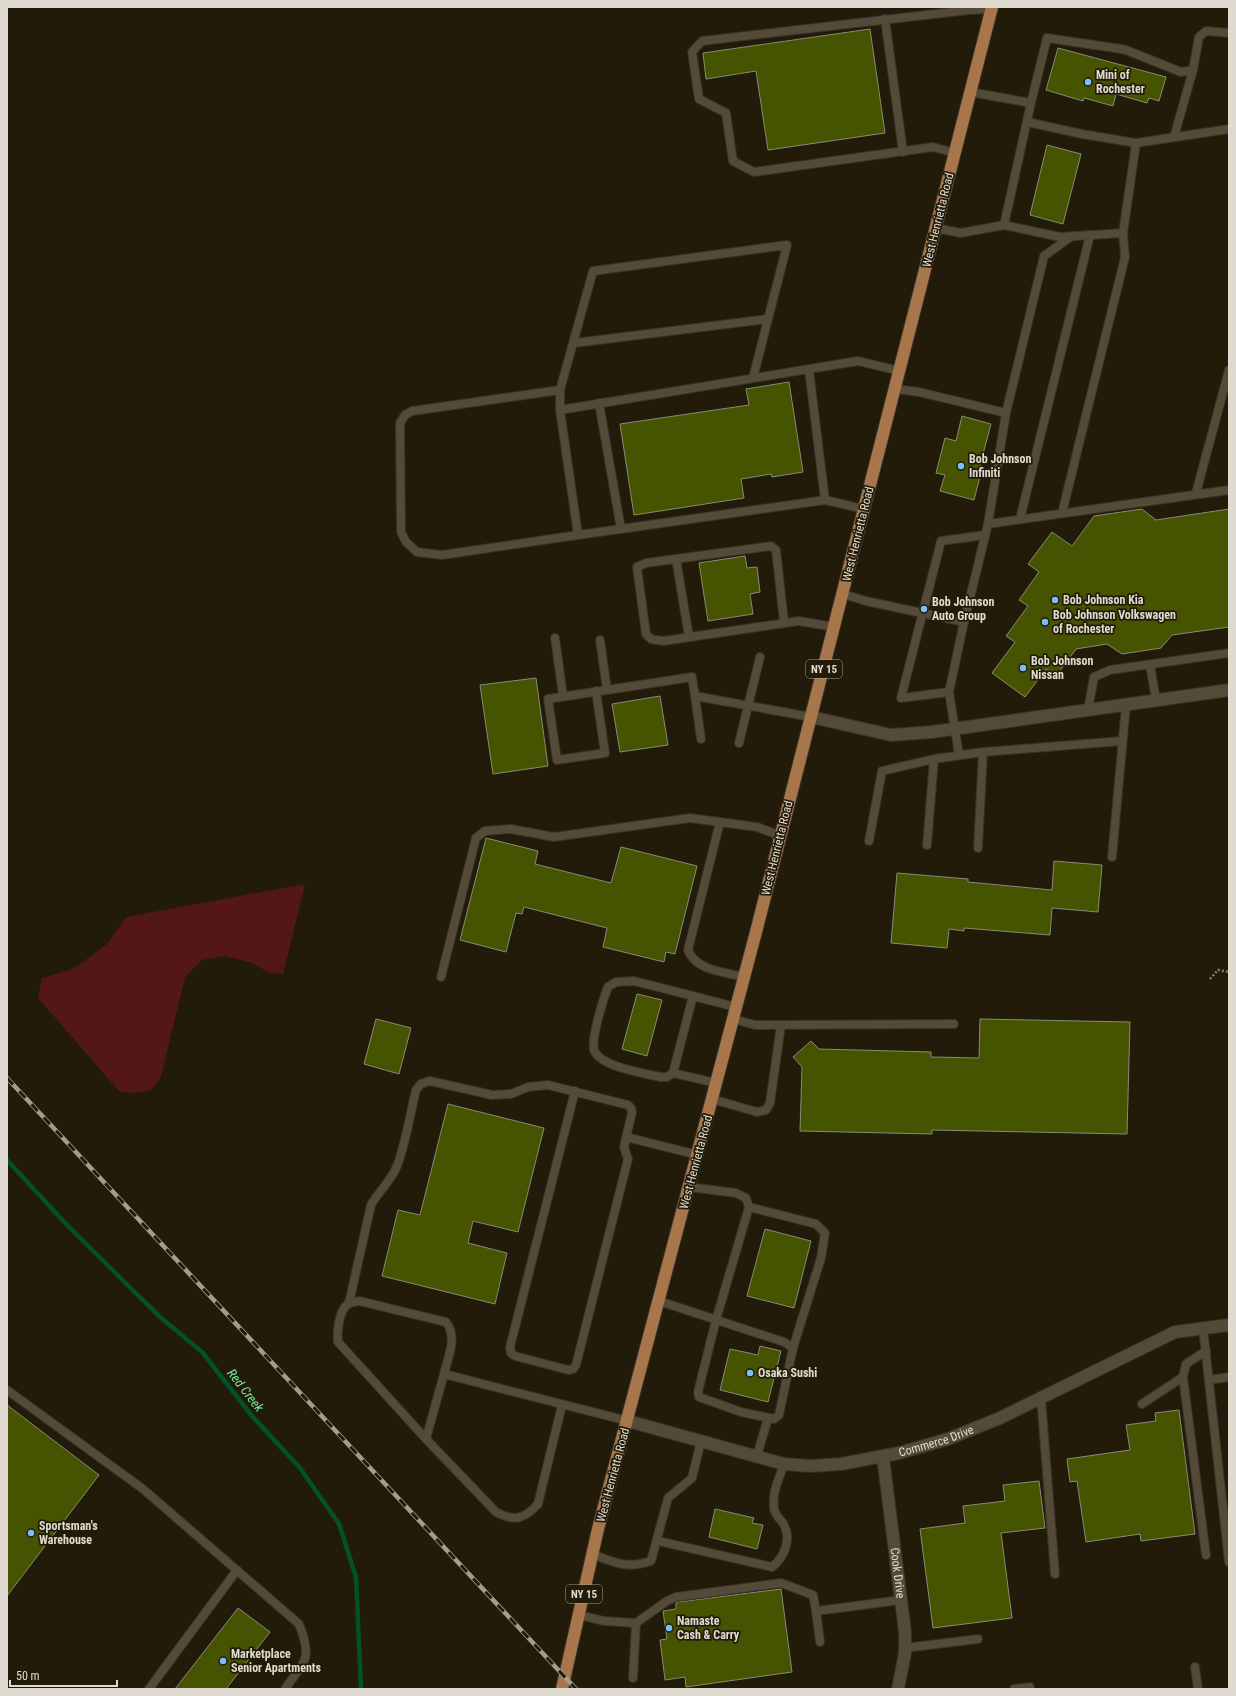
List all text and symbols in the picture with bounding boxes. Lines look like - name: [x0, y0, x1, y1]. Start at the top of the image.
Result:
- place label: Mini of Rochester: [1096, 68, 1145, 96]
- marker: Mini of Rochester: [1083, 77, 1093, 87]
- street label: West Henrietta Road: [919, 171, 957, 269]
- place label: Bob Johnson Infiniti: [969, 452, 1031, 480]
- marker: Bob Johnson Infiniti: [956, 461, 966, 471]
- street label: West Henrietta Road: [839, 485, 877, 583]
- place label: Bob Johnson Kia: [1063, 593, 1144, 607]
- place label: Bob Johnson Auto Group: [932, 595, 994, 623]
- marker: Bob Johnson Kia: [1050, 595, 1060, 605]
- marker: Bob Johnson Auto Group: [919, 604, 929, 614]
- place label: Bob Johnson Volkswagen of Rochester: [1053, 608, 1176, 636]
- marker: Bob Johnson Volkswagen of Rochester: [1040, 617, 1050, 627]
- place label: Bob Johnson Nissan: [1031, 654, 1093, 682]
- road number: NY 15: [806, 660, 842, 678]
- marker: Bob Johnson Nissan: [1018, 663, 1028, 673]
- street label: West Henrietta Road: [758, 799, 796, 897]
- street label: West Henrietta Road: [677, 1113, 715, 1211]
- water label: Red Creek: [224, 1366, 267, 1415]
- place label: Osaka Sushi: [758, 1366, 817, 1380]
- marker: Osaka Sushi: [745, 1368, 755, 1378]
- street label: Commerce Drive: [897, 1422, 976, 1460]
- street label: West Henrietta Road: [594, 1426, 632, 1524]
- place label: Sportsman's Warehouse: [39, 1519, 98, 1547]
- marker: Sportsman's Warehouse: [26, 1528, 36, 1538]
- street label: Cook Drive: [887, 1547, 908, 1600]
- road number: NY 15: [566, 1585, 602, 1603]
- place label: Namaste Cash & Carry: [677, 1614, 740, 1642]
- marker: Namaste Cash & Carry: [664, 1623, 674, 1633]
- place label: Marketplace Senior Apartments: [231, 1647, 322, 1675]
- marker: Marketplace Senior Apartments: [218, 1656, 228, 1666]
- scale bar: [10, 1662, 117, 1688]
- text: 50 m: [16, 1669, 40, 1683]

